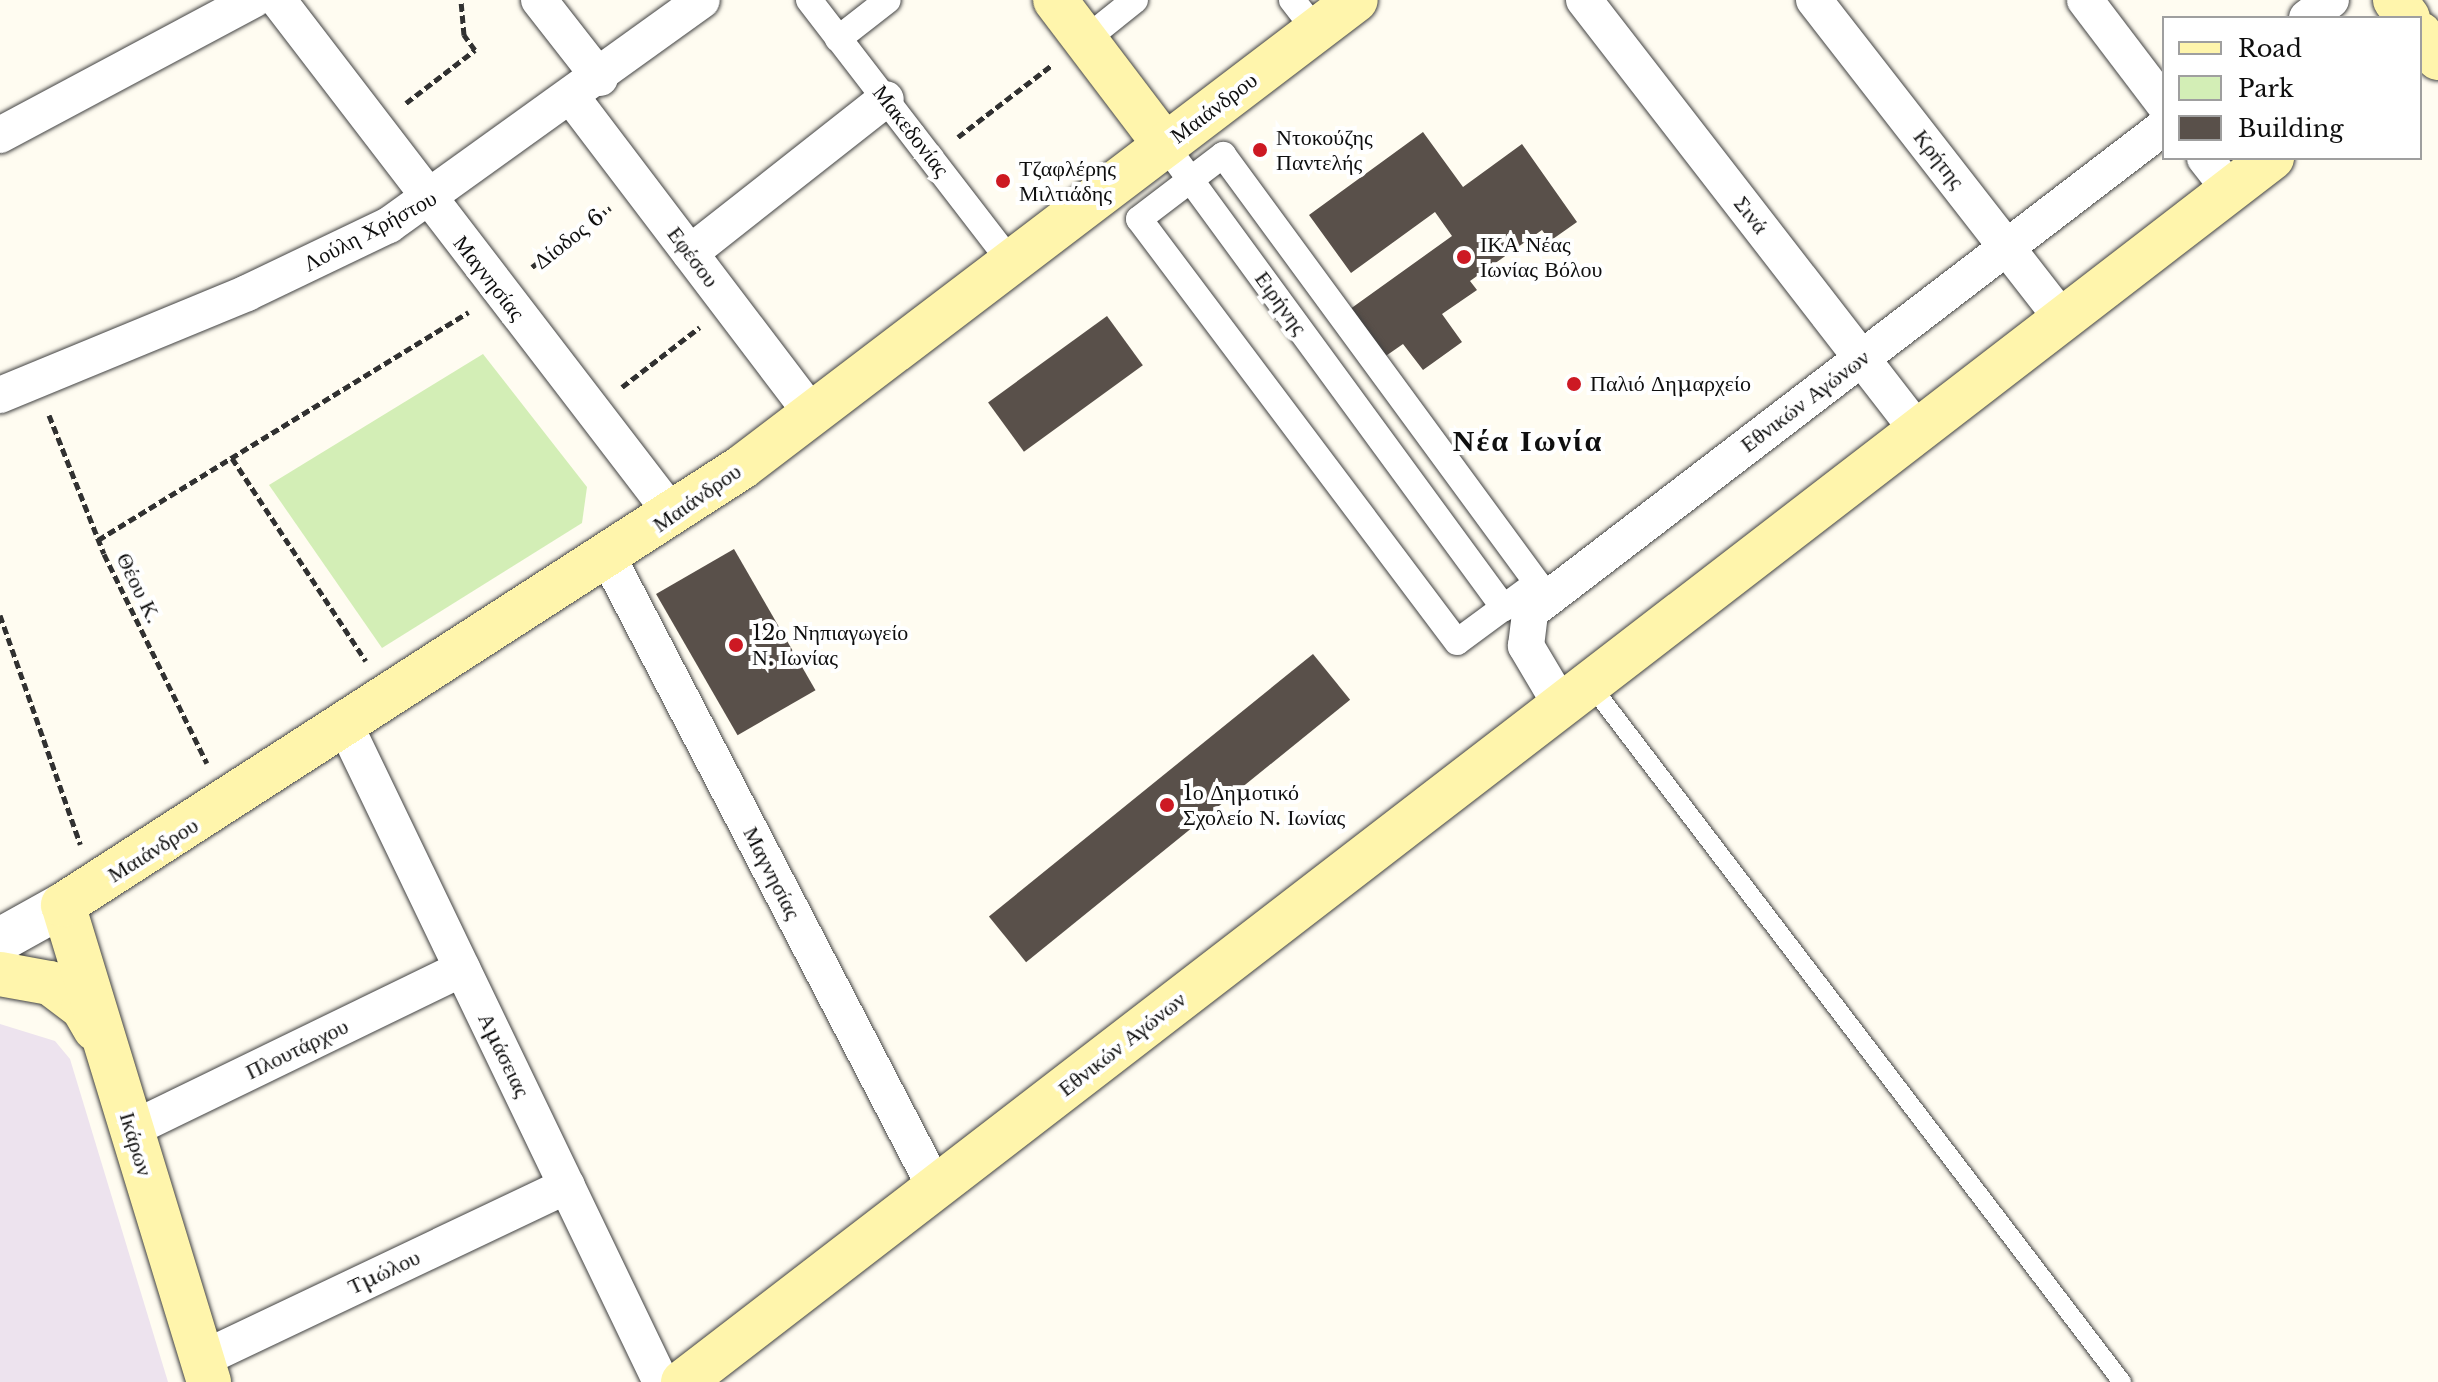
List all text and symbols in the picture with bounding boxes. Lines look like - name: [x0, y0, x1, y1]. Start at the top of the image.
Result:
- legend: [2162, 16, 2422, 160]
- text: Road: [2238, 34, 2302, 63]
- street label: Μαιάνδρου: [1165, 67, 1263, 149]
- text: Park: [2238, 74, 2294, 103]
- street label: Μακεδονίας: [867, 80, 955, 182]
- text: Building: [2238, 114, 2344, 143]
- place label: Ντοκούζης Παντελής: [1276, 124, 1373, 176]
- street label: Κρήτης: [1908, 124, 1970, 194]
- marker: Ντοκούζης Παντελής: [1251, 141, 1269, 159]
- place label: Τζαφλέρης Μιλτιάδης: [1019, 155, 1116, 206]
- marker: Τζαφλέρης Μιλτιάδης: [994, 172, 1012, 190]
- street label: Λούλη Χρήστου: [299, 185, 441, 277]
- street label: Σινά: [1728, 191, 1774, 239]
- street label: Δίοδος 6: [529, 203, 609, 275]
- street label: Εφέσου: [662, 221, 724, 293]
- street label: Μαγνησίας: [448, 230, 530, 326]
- place label: ΙΚΑ Νέας Ιωνίας Βόλου: [1480, 231, 1602, 282]
- marker: ΙΚΑ Νέας Ιωνίας Βόλου: [1455, 248, 1473, 266]
- street label: Ειρήνης: [1249, 266, 1313, 340]
- street label: Εθνικών Αγώνων: [1735, 344, 1875, 458]
- place label: Παλιό Δημαρχείο: [1590, 371, 1751, 397]
- marker: Παλιό Δημαρχείο: [1565, 375, 1583, 393]
- district label: Νέα Ιωνία: [1453, 423, 1603, 459]
- street label: Μαιάνδρου: [648, 458, 746, 538]
- street label: Θέου Κ.: [111, 548, 167, 628]
- place label: 12ο Νηπιαγωγείο Ν. Ιωνίας: [752, 619, 908, 670]
- marker: 12ο Νηπιαγωγείο Ν. Ιωνίας: [727, 636, 745, 654]
- place label: 1ο Δημοτικό Σχολείο Ν. Ιωνίας: [1183, 779, 1345, 830]
- marker: 1ο Δημοτικό Σχολείο Ν. Ιωνίας: [1158, 796, 1176, 814]
- street label: Μαιάνδρου: [103, 812, 203, 888]
- street label: Μαγνησίας: [737, 822, 807, 924]
- street label: Εθνικών Αγώνων: [1053, 986, 1191, 1102]
- street label: Αμάσειας: [472, 1009, 536, 1101]
- street label: Πλουτάρχου: [241, 1013, 353, 1085]
- street label: Ικάρων: [114, 1109, 158, 1179]
- street label: Τμώλου: [344, 1244, 424, 1300]

